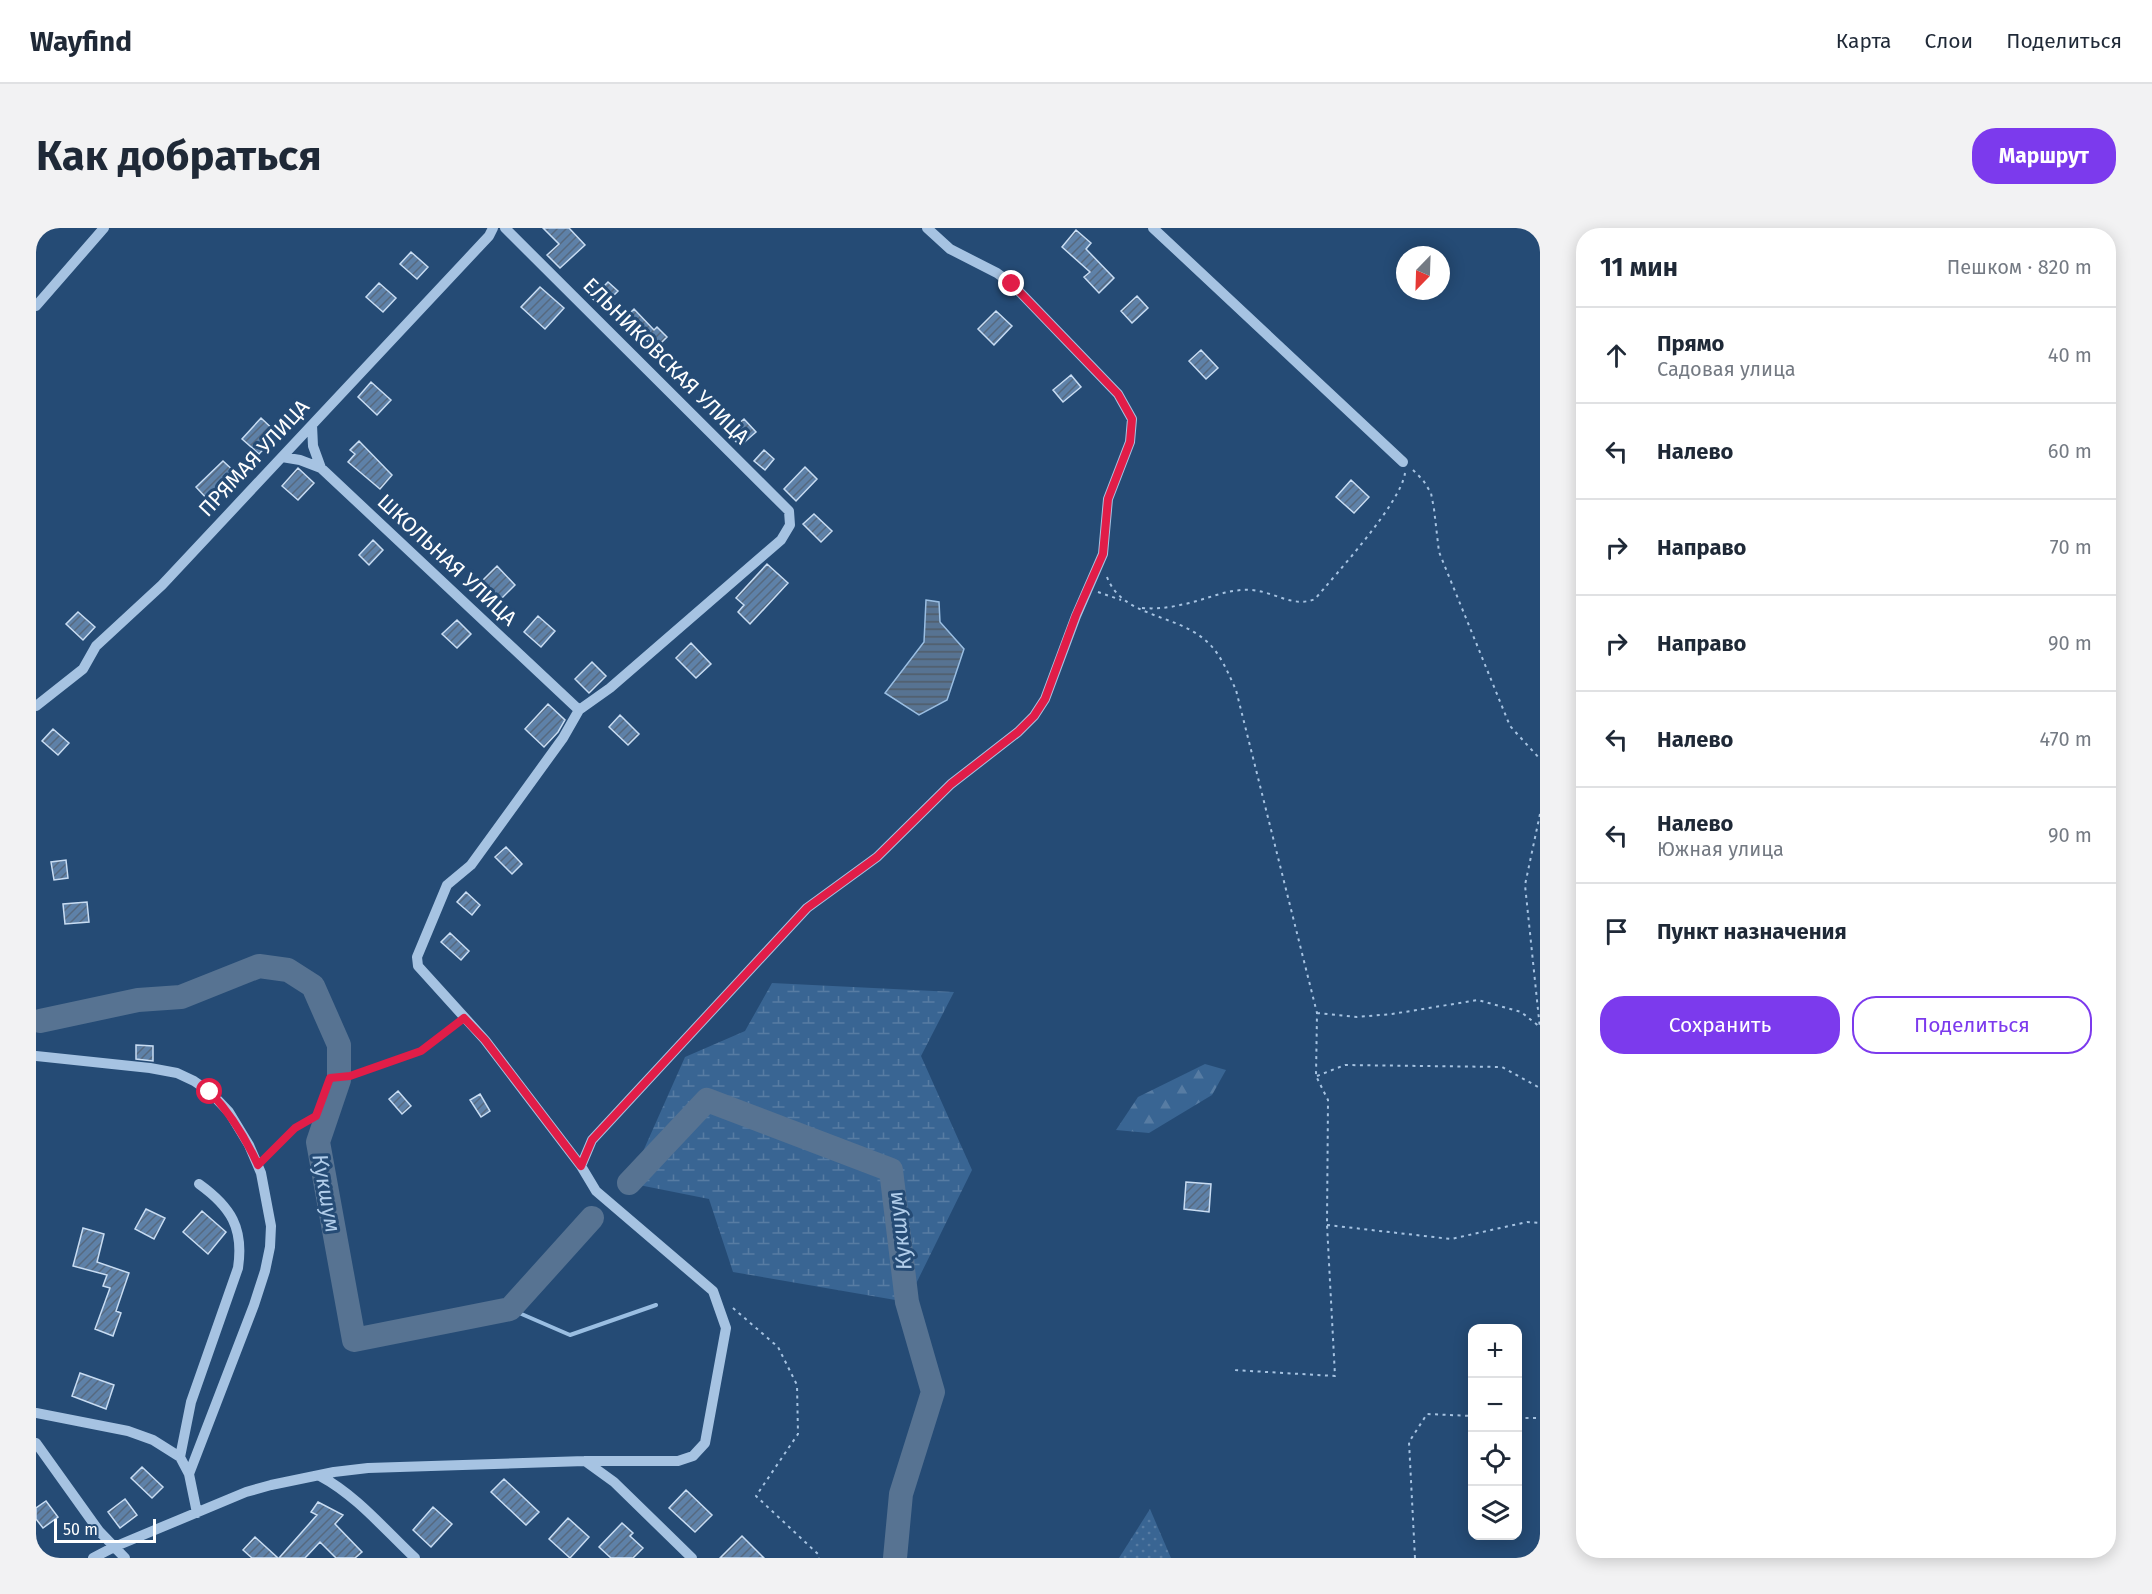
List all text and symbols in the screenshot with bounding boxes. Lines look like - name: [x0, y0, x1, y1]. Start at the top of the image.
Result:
- text: Wayfind: [30, 25, 132, 58]
- text: Карта: [1836, 28, 1892, 54]
- text: Слои: [1925, 28, 1973, 54]
- text: Поделиться: [2006, 28, 2122, 54]
- button: Маршрут: [1972, 128, 2116, 184]
- text: Как добраться: [36, 131, 322, 181]
- north arrow: [1396, 246, 1450, 300]
- text: 11 мин: [1600, 252, 1678, 283]
- text: Пешком · 820 m: [1947, 255, 2092, 279]
- route end: [998, 270, 1024, 296]
- street label: ЕЛЬНИКОВСКАЯ УЛИЦА: [577, 272, 755, 450]
- text: Прямо: [1657, 330, 1724, 357]
- icon: ahead: [1600, 339, 1633, 372]
- text: 40 m: [2048, 343, 2092, 367]
- text: Садовая улица: [1657, 357, 1796, 381]
- street label: ПРЯМАЯ УЛИЦА: [193, 394, 315, 522]
- icon: left: [1600, 435, 1633, 468]
- text: Налево: [1657, 438, 1733, 465]
- text: 60 m: [2048, 439, 2092, 463]
- street label: ШКОЛЬНАЯ УЛИЦА: [372, 489, 522, 631]
- icon: right: [1600, 531, 1633, 564]
- text: Направо: [1657, 534, 1746, 561]
- text: 70 m: [2050, 535, 2092, 559]
- icon: right: [1600, 627, 1633, 660]
- text: Направо: [1657, 630, 1746, 657]
- text: 90 m: [2048, 631, 2092, 655]
- icon: left: [1600, 723, 1633, 756]
- text: Налево: [1657, 726, 1733, 753]
- text: 470 m: [2040, 727, 2092, 751]
- text: Налево: [1657, 810, 1733, 837]
- icon: left: [1600, 819, 1633, 852]
- text: 90 m: [2048, 823, 2092, 847]
- text: Южная улица: [1657, 837, 1784, 861]
- icon: arrive: [1600, 915, 1633, 948]
- text: Пункт назначения: [1657, 918, 1847, 945]
- button: Сохранить: [1600, 996, 1840, 1054]
- button: Поделиться: [1852, 996, 2092, 1054]
- route start: [196, 1078, 222, 1104]
- water label: Кукшум: [306, 1152, 347, 1234]
- water label: Кукшум: [881, 1190, 918, 1272]
- map controls: [1468, 1324, 1522, 1540]
- button: +: [1468, 1324, 1522, 1378]
- button: −: [1468, 1378, 1522, 1432]
- button: locate: [1468, 1432, 1522, 1486]
- button: layers: [1468, 1486, 1522, 1540]
- scale bar: [54, 1516, 156, 1544]
- text: 50 m: [63, 1520, 98, 1539]

